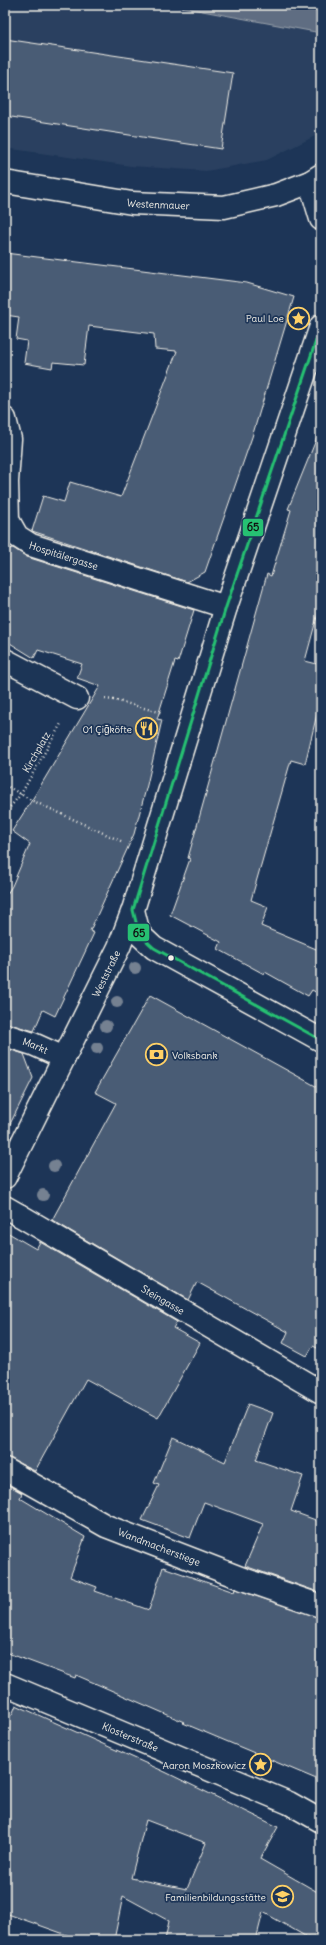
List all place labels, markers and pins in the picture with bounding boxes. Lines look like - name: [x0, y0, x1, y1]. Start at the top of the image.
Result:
- place icon: Paul Loe: [286, 305, 312, 331]
- place label: Paul Loe: [246, 312, 284, 325]
- restaurant icon: 01 Çiğköfte: [134, 716, 160, 742]
- place label: 01 Çiğköfte: [82, 723, 132, 736]
- unlabelled marker: [166, 953, 176, 963]
- bank icon: Volksbank: [144, 1042, 170, 1068]
- place label: Volksbank: [172, 1049, 218, 1062]
- place icon: Aaron Moszkowicz: [248, 1752, 274, 1778]
- place label: Aaron Moszkowicz: [162, 1759, 246, 1772]
- school or university icon: Familienbildungsstätte: [269, 1884, 295, 1910]
- place label: Familienbildungsstätte: [165, 1891, 266, 1904]

